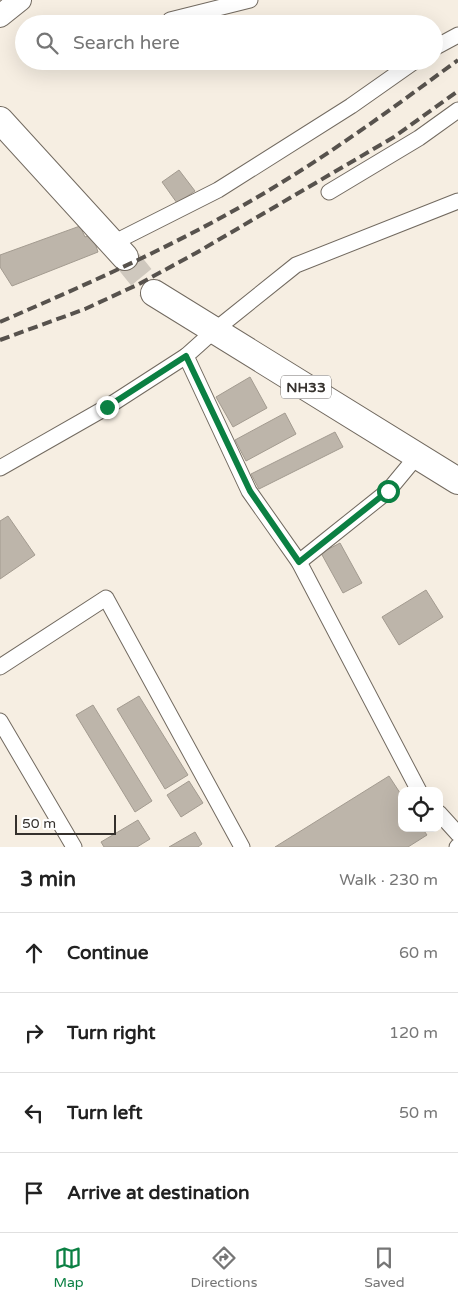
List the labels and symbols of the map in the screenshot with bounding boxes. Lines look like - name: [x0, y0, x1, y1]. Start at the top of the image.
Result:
- road number: NH33: [281, 376, 331, 398]
- route end: [96, 396, 119, 419]
- route start: [377, 480, 400, 503]
- scale bar: [15, 812, 116, 835]

